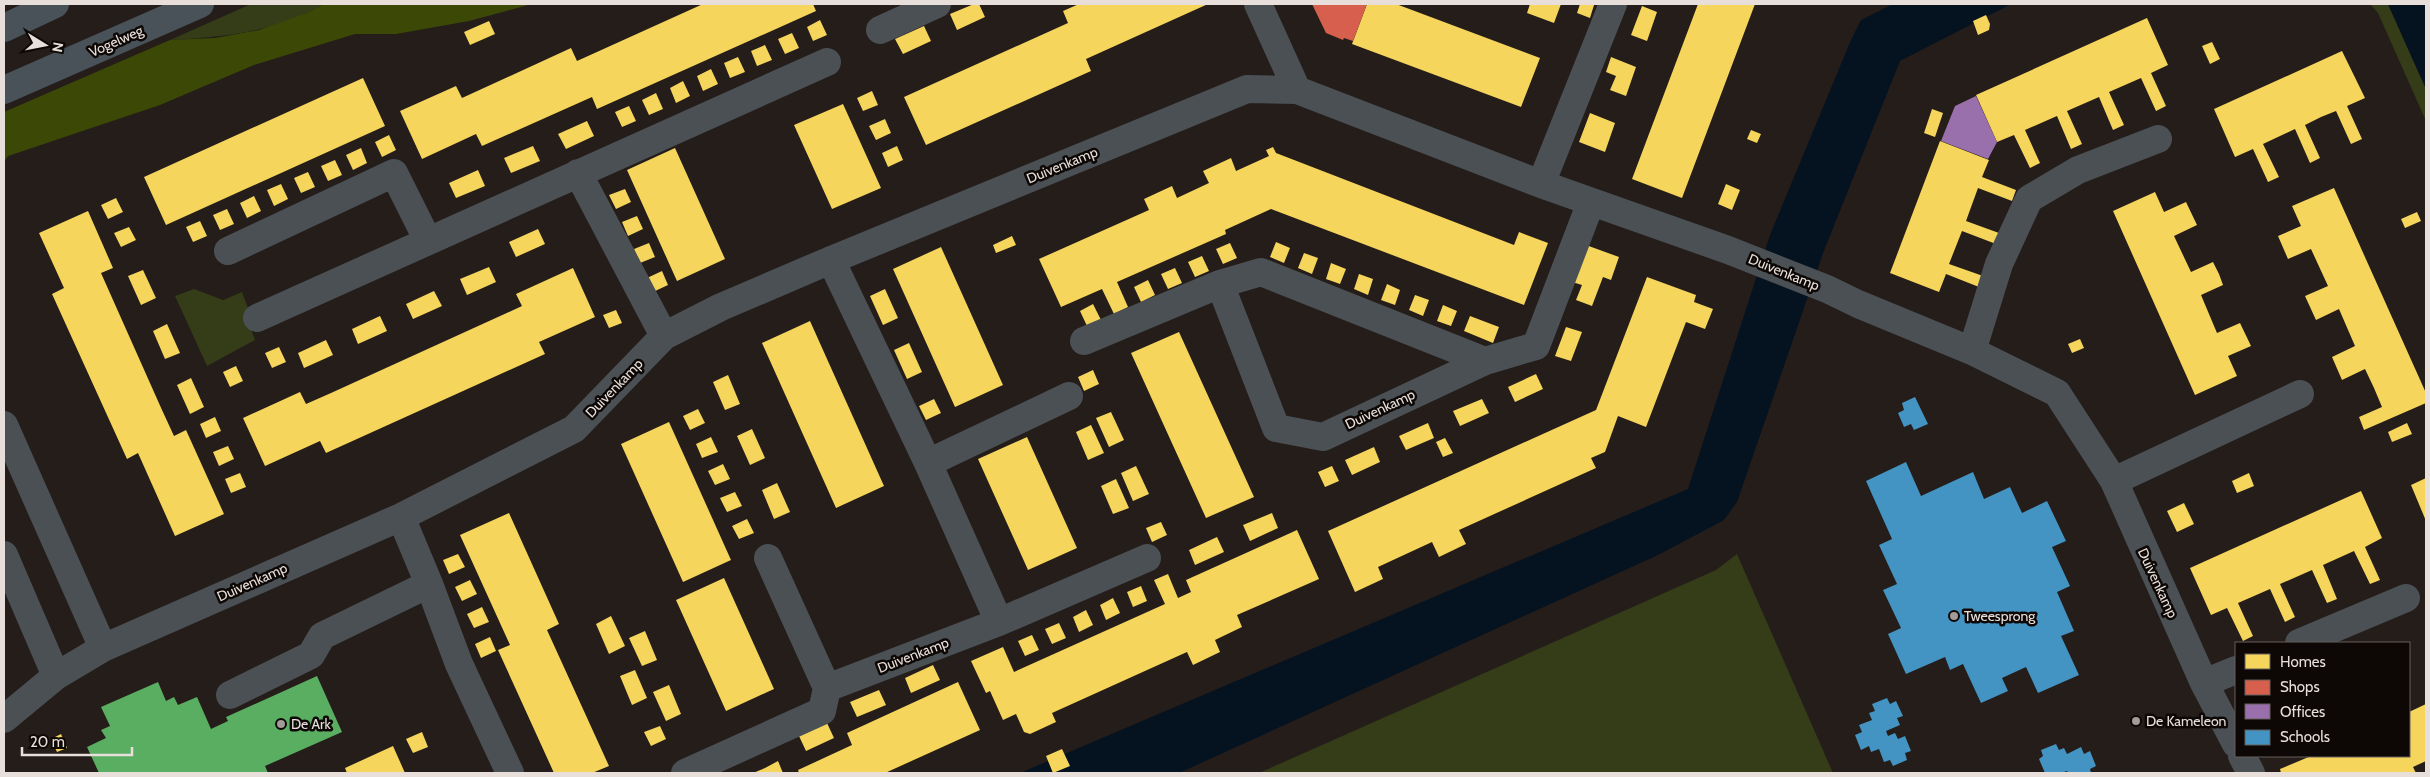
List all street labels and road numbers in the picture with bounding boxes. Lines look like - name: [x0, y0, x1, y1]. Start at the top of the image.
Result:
- street label: Vogelweg: [86, 21, 147, 61]
- street label: Duivenkamp: [1024, 143, 1100, 187]
- street label: Duivenkamp: [1746, 250, 1822, 294]
- street label: Duivenkamp: [581, 355, 647, 421]
- street label: Duivenkamp: [1342, 385, 1418, 433]
- street label: Duivenkamp: [2134, 545, 2182, 621]
- street label: Duivenkamp: [214, 558, 290, 606]
- street label: Duivenkamp: [875, 633, 951, 677]

